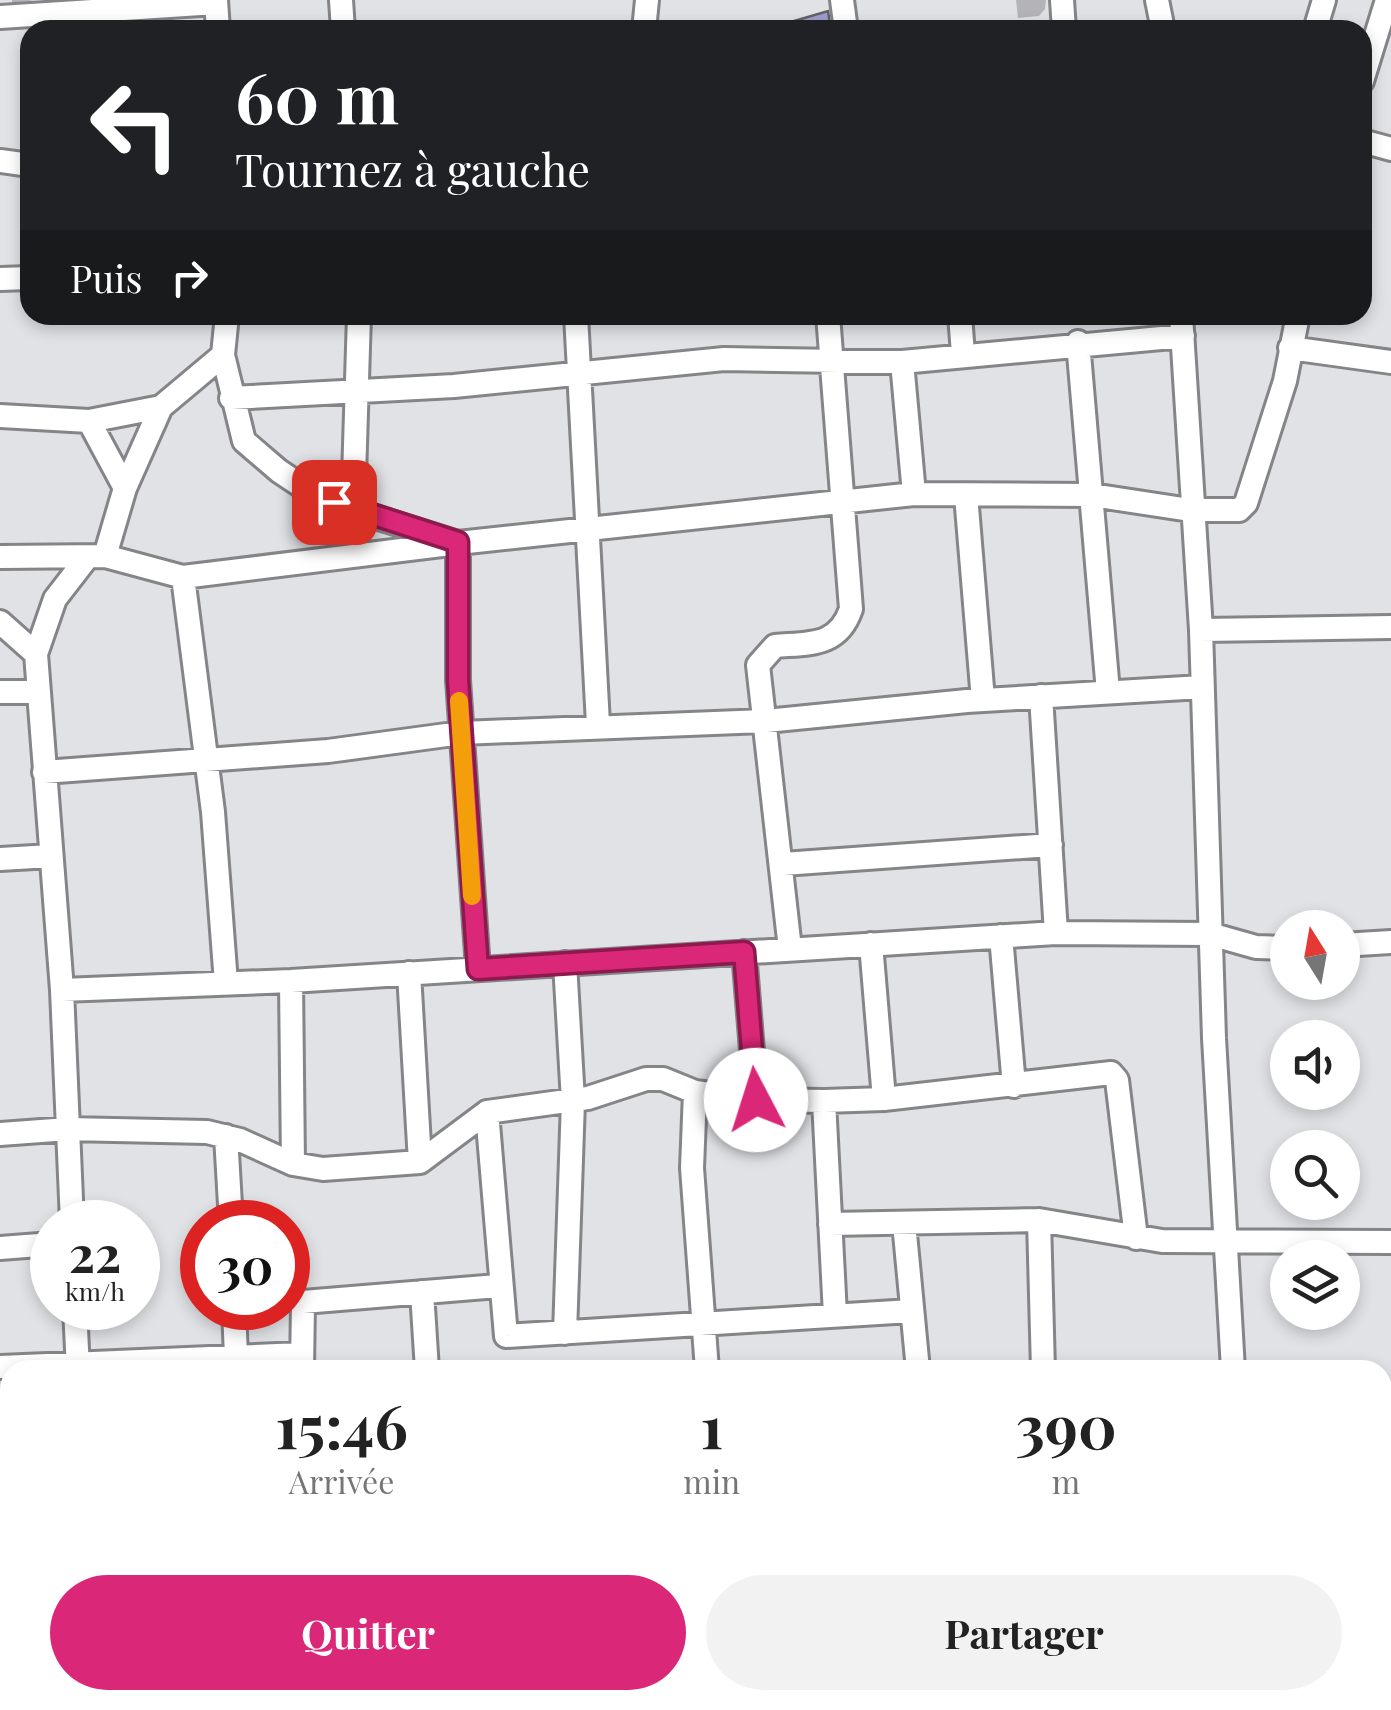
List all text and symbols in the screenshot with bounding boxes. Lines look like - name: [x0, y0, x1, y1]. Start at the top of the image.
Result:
- text: 60 m: [235, 48, 399, 142]
- icon: left: [70, 60, 200, 190]
- text: Tournez à gauche: [235, 138, 590, 198]
- icon: right: [162, 250, 217, 305]
- text: Puis: [70, 252, 142, 303]
- pin: [292, 460, 377, 545]
- icon: arrive: [307, 475, 362, 530]
- north arrow: [1270, 910, 1360, 1000]
- map controls: [1270, 910, 1360, 1330]
- button: sound: [1270, 1020, 1360, 1110]
- position arrow: [704, 1048, 808, 1152]
- button: search: [1270, 1130, 1360, 1220]
- speed limit sign: 30: [180, 1200, 310, 1330]
- text: 22: [69, 1219, 121, 1286]
- button: layers: [1270, 1240, 1360, 1330]
- text: km/h: [65, 1274, 125, 1307]
- text: 15:46: [275, 1384, 408, 1464]
- text: 1: [700, 1384, 723, 1464]
- text: 390: [1015, 1384, 1117, 1464]
- text: Arrivée: [289, 1459, 395, 1502]
- text: min: [683, 1459, 740, 1502]
- text: m: [1052, 1459, 1080, 1502]
- button: Quitter: [50, 1575, 686, 1690]
- button: Partager: [706, 1575, 1342, 1690]

